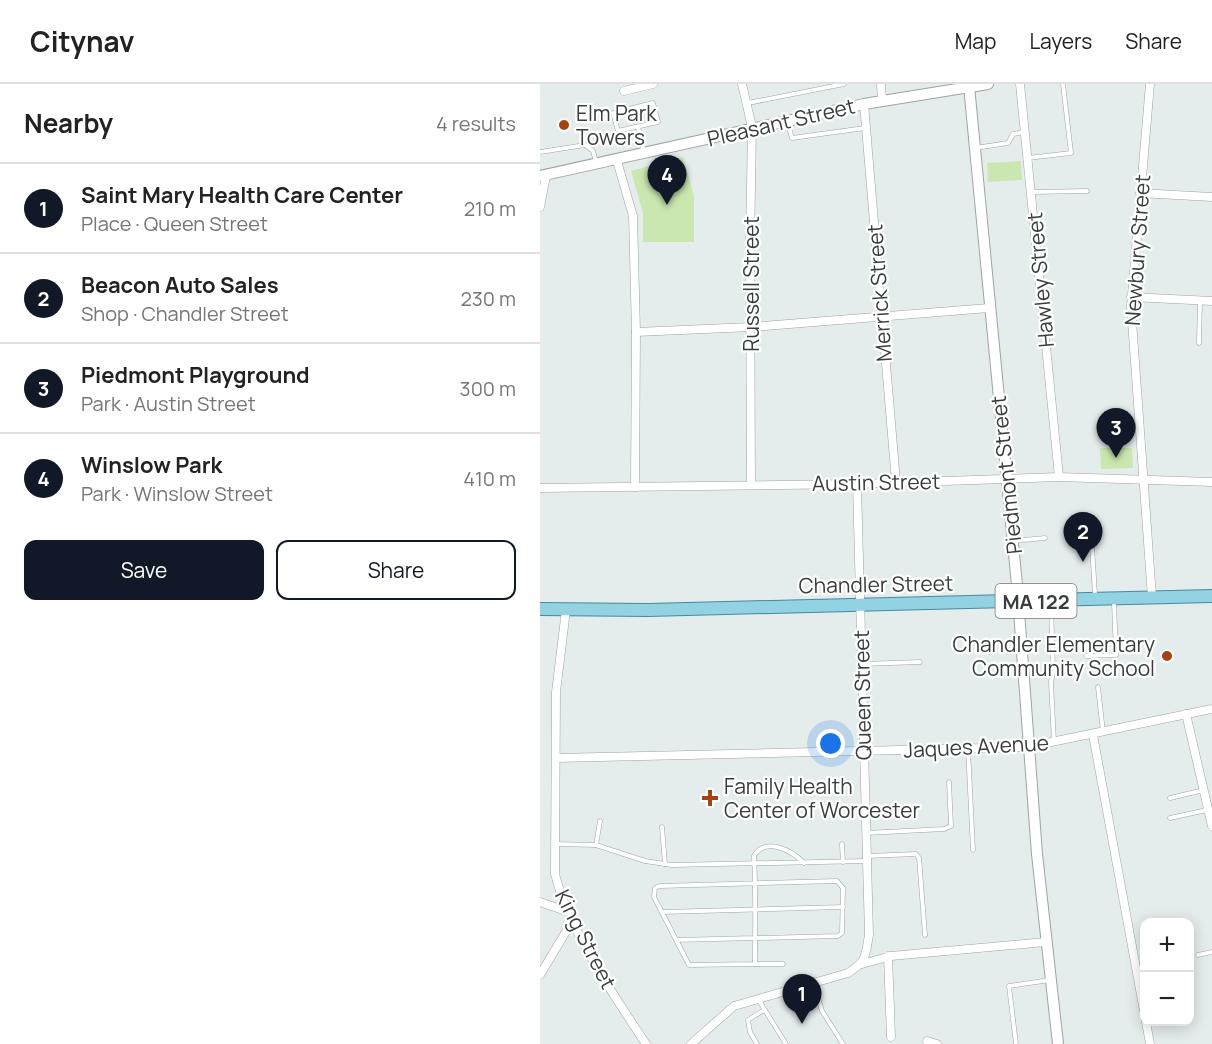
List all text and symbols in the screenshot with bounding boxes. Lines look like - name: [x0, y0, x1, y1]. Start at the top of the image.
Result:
- text: Citynav: [30, 22, 134, 60]
- text: Map: [955, 27, 996, 55]
- text: Layers: [1029, 27, 1092, 55]
- text: Share: [1125, 27, 1182, 55]
- street label: Pleasant Street: [704, 91, 858, 153]
- place label: Elm Park Towers: [576, 99, 657, 151]
- text: Nearby: [24, 105, 113, 141]
- text: 4 results: [436, 110, 516, 137]
- marker: Elm Park Towers: [557, 118, 571, 132]
- pin: 4: [648, 156, 686, 205]
- street label: Newbury Street: [1118, 173, 1156, 327]
- text: Saint Mary Health Care Center: [81, 180, 403, 210]
- text: 1: [39, 195, 48, 222]
- text: 210 m: [464, 195, 516, 222]
- text: Place · Queen Street: [81, 210, 268, 237]
- street label: Hawley Street: [1020, 211, 1060, 349]
- street label: Russell Street: [737, 216, 765, 352]
- street label: Merrick Street: [860, 223, 898, 363]
- text: Beacon Auto Sales: [81, 270, 279, 300]
- text: 2: [38, 285, 49, 312]
- text: 230 m: [460, 285, 516, 312]
- text: Shop · Chandler Street: [81, 300, 289, 327]
- text: Piedmont Playground: [81, 360, 310, 390]
- text: 3: [38, 375, 49, 402]
- text: 300 m: [460, 375, 516, 402]
- text: Park · Austin Street: [81, 390, 256, 417]
- street label: Piedmont Street: [984, 394, 1028, 556]
- pin: 3: [1096, 408, 1136, 458]
- text: Winslow Park: [81, 450, 222, 480]
- text: 4: [37, 465, 50, 492]
- text: 410 m: [463, 465, 516, 492]
- street label: Austin Street: [812, 467, 940, 497]
- text: Park · Winslow Street: [81, 480, 273, 507]
- pin: 2: [1064, 512, 1102, 562]
- button: Save: [24, 540, 264, 600]
- button: Share: [276, 540, 516, 600]
- street label: Chandler Street: [798, 569, 954, 599]
- road number: MA 122: [996, 584, 1076, 618]
- street label: Queen Street: [847, 630, 877, 760]
- place label: Chandler Elementary Community School: [952, 630, 1155, 682]
- marker: Chandler Elementary Community School: [1160, 649, 1174, 663]
- street label: Jaques Avenue: [903, 728, 1049, 764]
- your location: [816, 729, 845, 758]
- place label: Family Health Center of Worcester: [724, 772, 921, 824]
- marker: Family Health Center of Worcester: [701, 789, 719, 807]
- street label: King Street: [549, 884, 623, 994]
- map controls: [1140, 918, 1194, 1026]
- button: +: [1140, 918, 1194, 972]
- button: −: [1140, 972, 1194, 1026]
- pin: 1: [782, 974, 822, 1024]

